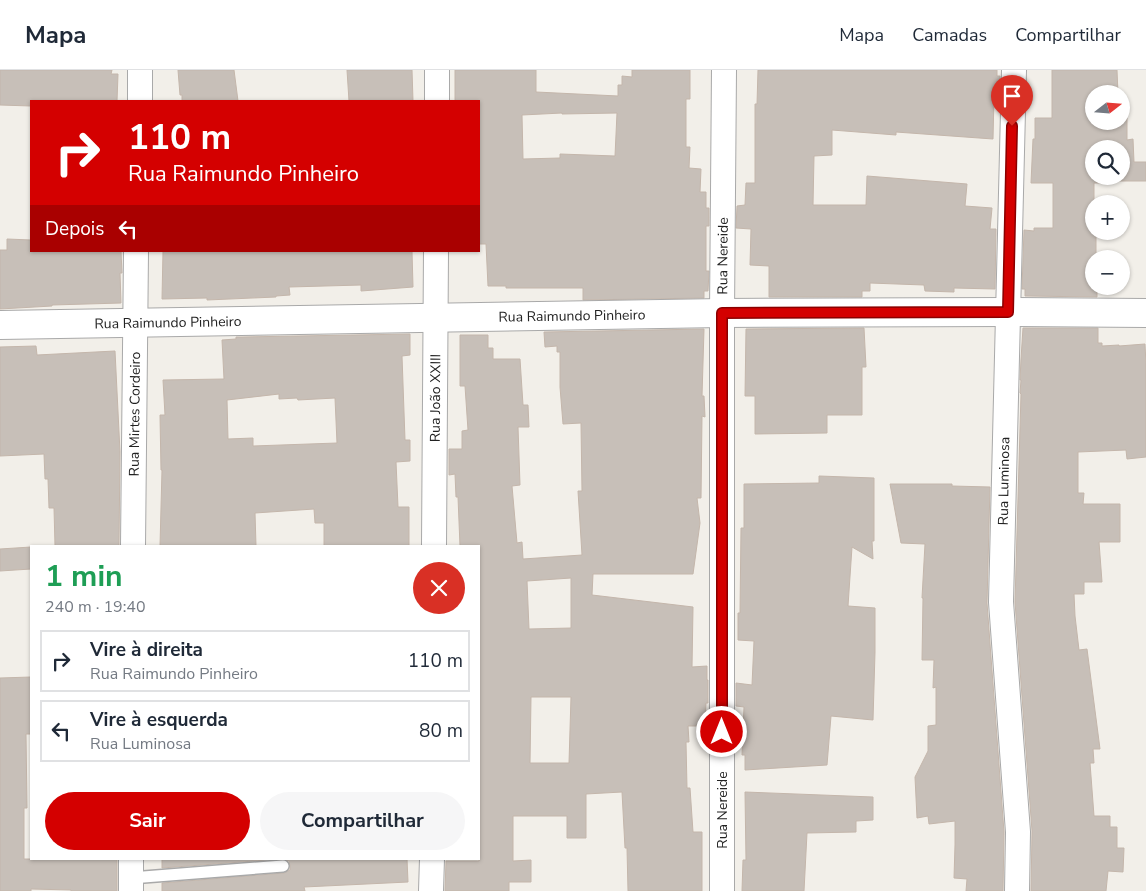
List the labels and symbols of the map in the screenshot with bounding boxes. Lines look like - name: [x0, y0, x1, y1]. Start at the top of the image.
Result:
- pin: [991, 75, 1033, 126]
- north arrow: [1085, 85, 1130, 130]
- street label: Rua Nereide: [713, 217, 732, 295]
- street label: Rua Raimundo Pinheiro: [498, 305, 646, 326]
- street label: Rua Raimundo Pinheiro: [94, 311, 242, 333]
- street label: Rua Mirtes Cordeiro: [124, 351, 144, 477]
- street label: Rua João XXIII: [425, 354, 445, 442]
- street label: Rua Luminosa: [994, 436, 1014, 526]
- position arrow: [695, 705, 747, 757]
- street label: Rua Nereide: [713, 771, 732, 849]

